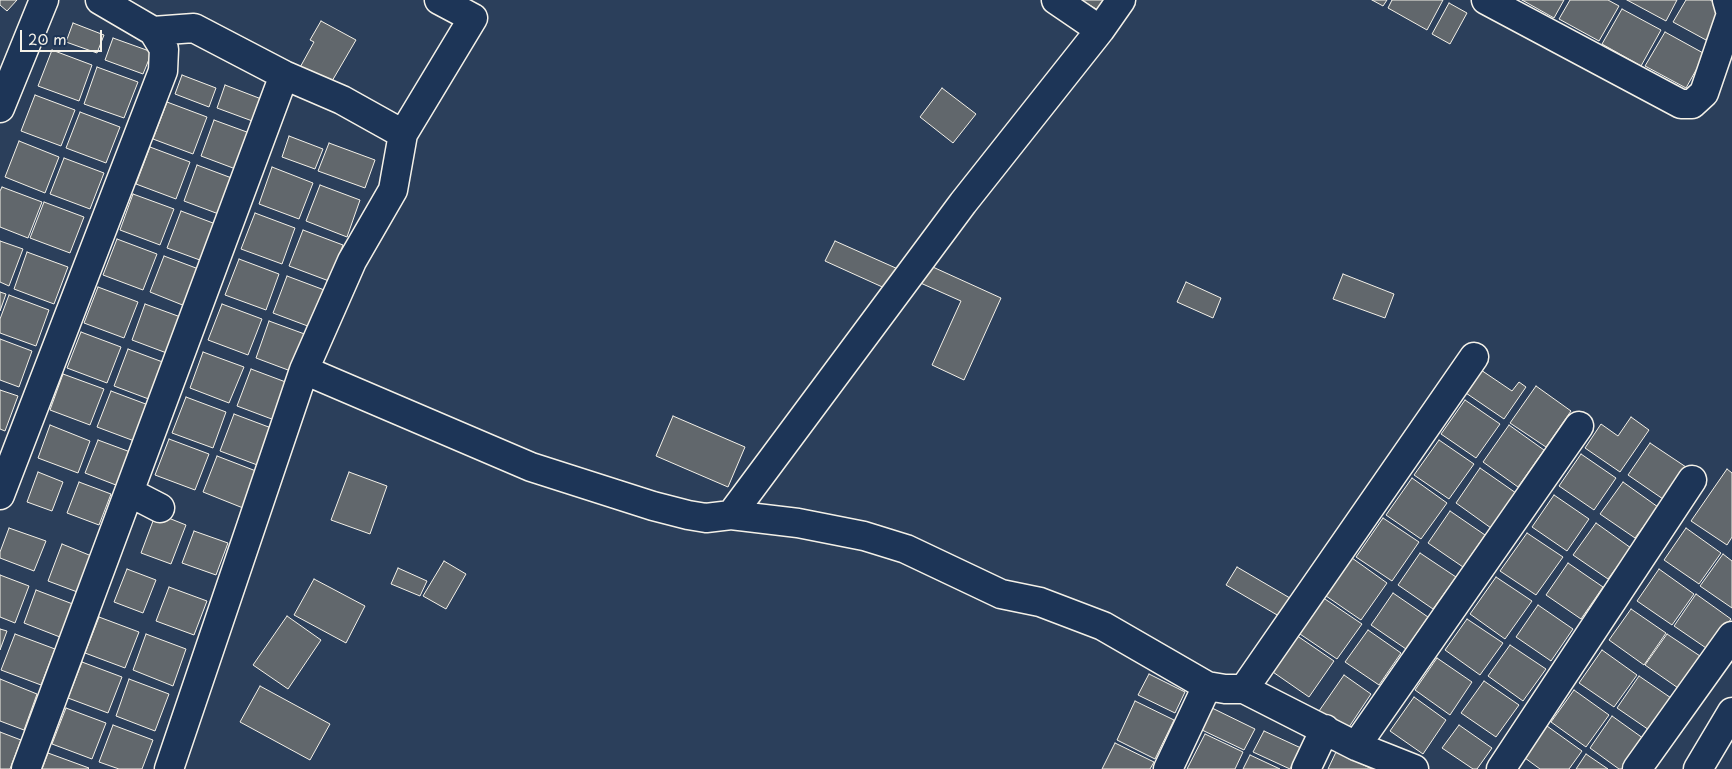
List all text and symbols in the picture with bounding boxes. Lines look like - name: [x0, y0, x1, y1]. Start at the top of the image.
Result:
- scale bar: [22, 20, 105, 52]
- text: 20 m: [28, 27, 67, 50]

